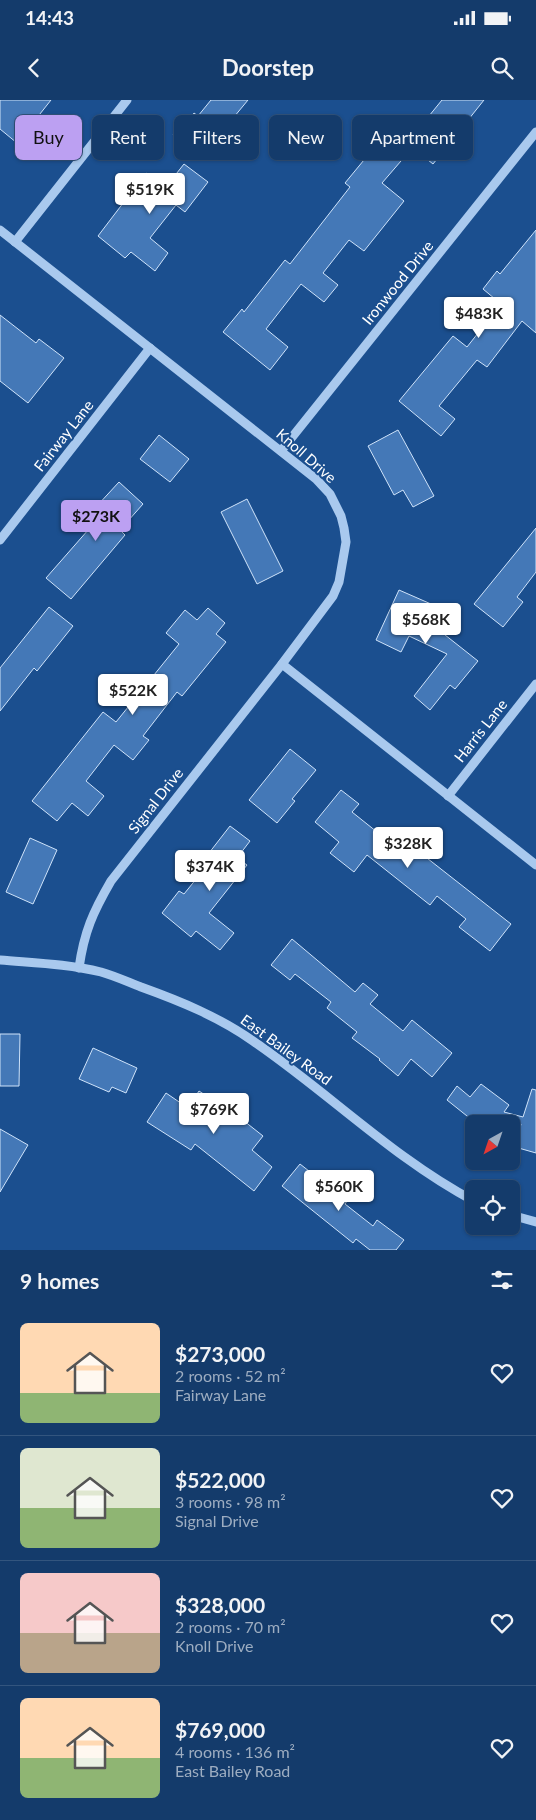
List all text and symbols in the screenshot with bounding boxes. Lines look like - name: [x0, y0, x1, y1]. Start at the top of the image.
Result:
- text: 14:43: [25, 6, 74, 29]
- icon: back: [20, 54, 48, 82]
- text: Doorstep: [222, 54, 314, 81]
- icon: search: [488, 54, 516, 82]
- chip: Buy: [15, 115, 82, 160]
- chip: Rent: [92, 115, 164, 160]
- chip: Filters: [174, 115, 259, 160]
- chip: New: [269, 115, 342, 160]
- chip: Apartment: [352, 115, 473, 160]
- pin: $519K: [115, 172, 185, 215]
- text: $519K: [126, 179, 174, 198]
- street label: Ironwood Drive: [358, 237, 437, 328]
- pin: $483K: [444, 296, 514, 339]
- text: $483K: [455, 303, 503, 322]
- street label: Fairway Lane: [30, 396, 97, 475]
- street label: Knoll Drive: [273, 424, 340, 486]
- pin: $273K: [61, 500, 131, 542]
- text: $273K: [72, 506, 120, 525]
- pin: $568K: [391, 602, 461, 645]
- text: $568K: [402, 609, 450, 628]
- pin: $522K: [98, 674, 168, 716]
- text: $522K: [109, 680, 157, 699]
- street label: Harris Lane: [450, 695, 510, 765]
- street label: Signal Drive: [124, 764, 186, 837]
- pin: $328K: [373, 826, 443, 869]
- text: $328K: [384, 833, 432, 852]
- pin: $374K: [175, 850, 245, 892]
- text: $374K: [186, 856, 234, 875]
- street label: East Bailey Road: [238, 1010, 336, 1088]
- pin: $769K: [179, 1092, 249, 1135]
- text: $769K: [190, 1099, 238, 1118]
- north arrow: [465, 1115, 520, 1170]
- map controls: [465, 1115, 520, 1235]
- pin: $560K: [304, 1170, 374, 1212]
- text: $560K: [315, 1176, 363, 1195]
- button: locate: [465, 1180, 520, 1235]
- icon: filters: [488, 1266, 516, 1294]
- text: 9 homes: [20, 1268, 99, 1293]
- text: $273,000: [175, 1341, 265, 1366]
- icon: home: [60, 1343, 120, 1403]
- icon: heart: [488, 1359, 516, 1387]
- text: 2 rooms · 52 m²: [175, 1366, 286, 1385]
- text: Fairway Lane: [175, 1385, 266, 1404]
- text: $522,000: [175, 1467, 265, 1492]
- icon: home: [60, 1468, 120, 1528]
- icon: heart: [488, 1484, 516, 1512]
- text: 3 rooms · 98 m²: [175, 1492, 286, 1511]
- text: Signal Drive: [175, 1511, 259, 1530]
- text: $328,000: [175, 1592, 265, 1617]
- icon: home: [60, 1593, 120, 1653]
- icon: heart: [488, 1609, 516, 1637]
- text: 2 rooms · 70 m²: [175, 1617, 286, 1636]
- text: Knoll Drive: [175, 1636, 253, 1655]
- text: $769,000: [175, 1717, 265, 1742]
- icon: home: [60, 1718, 120, 1778]
- icon: heart: [488, 1734, 516, 1762]
- text: 4 rooms · 136 m²: [175, 1742, 295, 1761]
- text: East Bailey Road: [175, 1761, 290, 1780]

